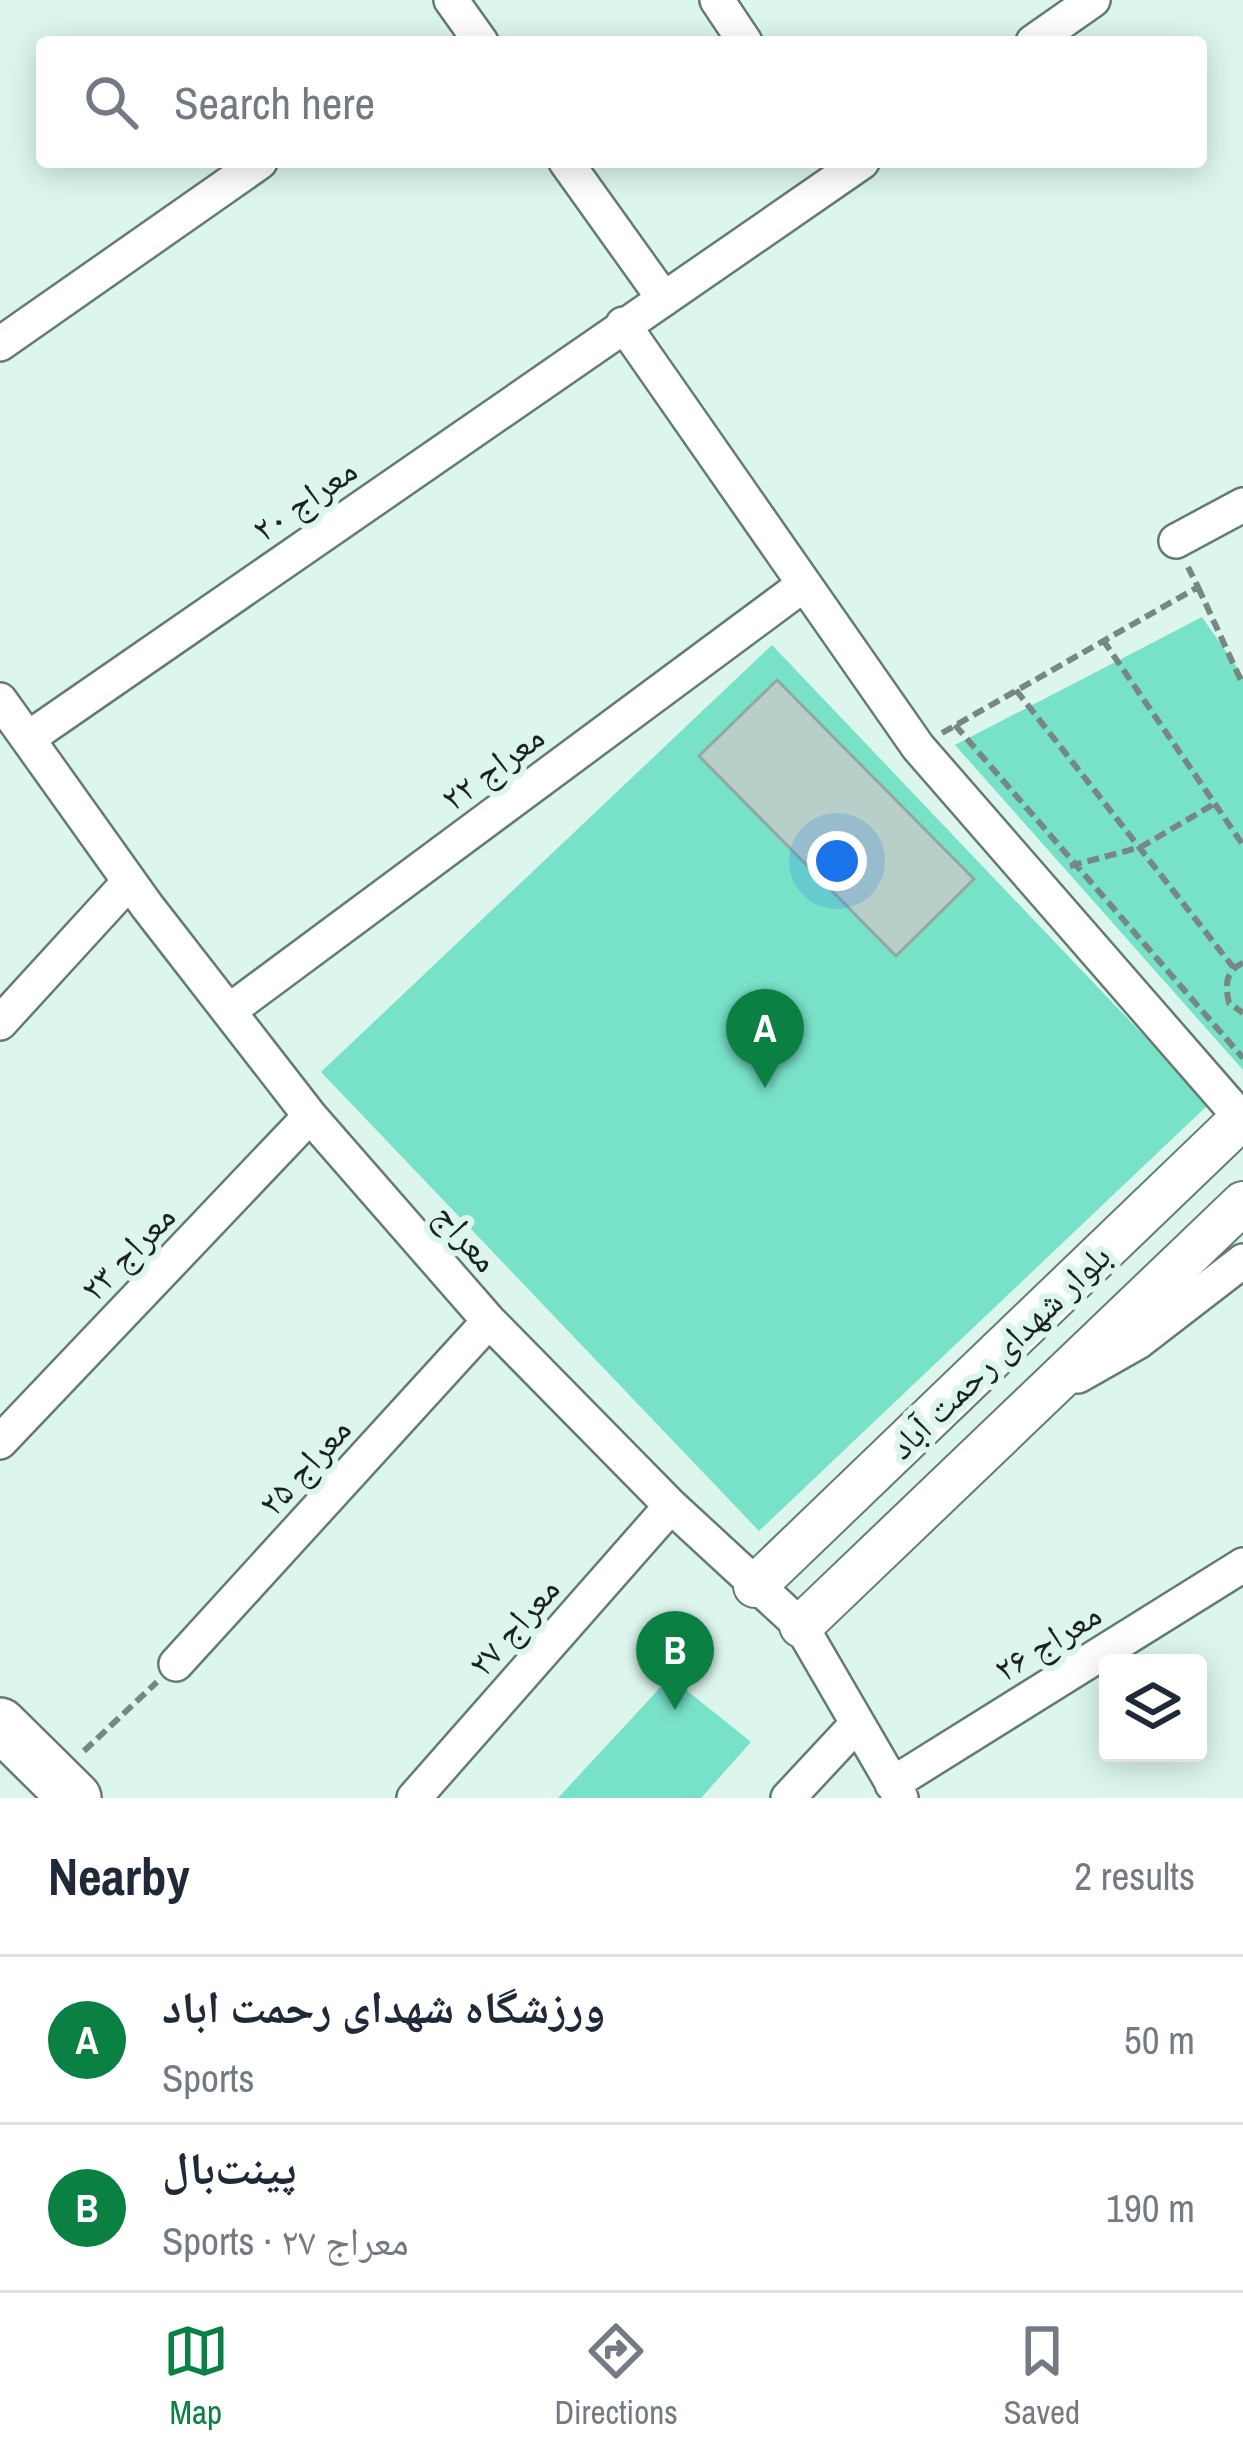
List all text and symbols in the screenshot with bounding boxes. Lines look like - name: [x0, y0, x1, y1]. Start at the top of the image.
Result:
- search box: [36, 36, 1207, 168]
- icon: search: [78, 69, 144, 135]
- text: Search here: [174, 72, 375, 133]
- street label: معراج ۲۰: [242, 446, 366, 552]
- street label: معراج ۲۲: [430, 712, 554, 822]
- your location: [807, 831, 867, 891]
- pin: A: [726, 989, 804, 1088]
- street label: معراج: [424, 1192, 510, 1282]
- street label: معراج ۲۳: [69, 1193, 185, 1311]
- street label: بلوار شهدای رحمت آباد: [877, 1232, 1121, 1470]
- street label: معراج ۲۵: [247, 1406, 361, 1526]
- street label: معراج ۲۷: [456, 1566, 570, 1686]
- street label: معراج ۲۶: [984, 1589, 1110, 1693]
- pin: B: [636, 1611, 714, 1710]
- map controls: [1099, 1654, 1207, 1762]
- button: layers: [1099, 1654, 1207, 1762]
- text: Nearby: [48, 1842, 190, 1911]
- text: 2 results: [1074, 1850, 1195, 1902]
- text: ورزشگاه شهدای رحمت اباد: [162, 1976, 605, 2037]
- text: A: [75, 2014, 99, 2066]
- text: 50 m: [1124, 2014, 1195, 2066]
- text: Sports: [162, 2052, 254, 2104]
- text: پینت‌بال: [162, 2137, 296, 2198]
- text: B: [75, 2182, 99, 2234]
- text: 190 m: [1106, 2182, 1195, 2234]
- text: Sports · معراج ۲۷: [162, 2215, 409, 2267]
- tab: Map: [163, 2318, 229, 2434]
- tab: Directions: [554, 2318, 678, 2434]
- tab: Saved: [1003, 2318, 1080, 2434]

